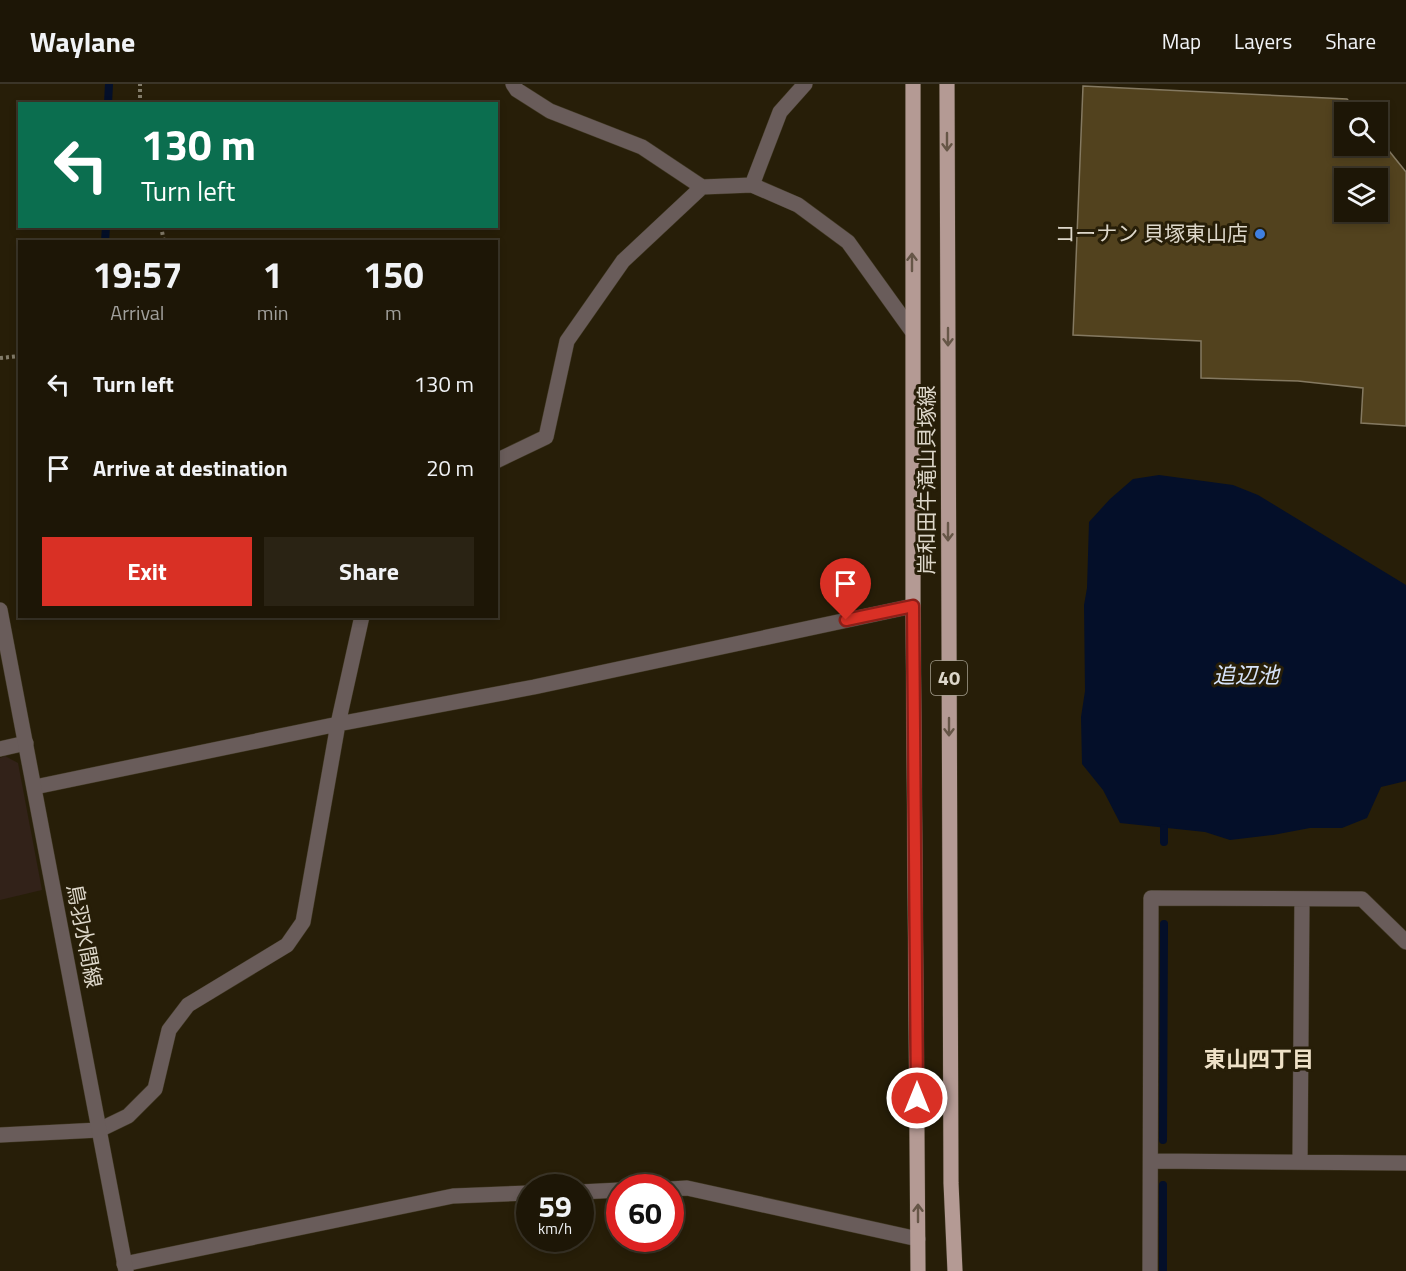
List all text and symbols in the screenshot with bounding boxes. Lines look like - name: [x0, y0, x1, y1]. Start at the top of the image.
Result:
- text: Waylane: [30, 20, 135, 63]
- text: Map: [1162, 25, 1201, 57]
- text: Layers: [1234, 25, 1292, 57]
- text: Share: [1325, 25, 1376, 57]
- map controls: [1334, 102, 1388, 222]
- button: search: [1334, 102, 1388, 156]
- text: 130 m: [141, 112, 256, 176]
- icon: left: [42, 126, 120, 204]
- one-way arrow: [941, 132, 953, 152]
- button: layers: [1334, 168, 1388, 222]
- text: Turn left: [141, 170, 235, 211]
- place label: コーナン 貝塚東山店: [1054, 217, 1248, 249]
- marker: コーナン 貝塚東山店: [1253, 227, 1267, 241]
- text: 19:57: [92, 247, 182, 302]
- text: 1: [263, 247, 283, 302]
- text: 150: [363, 247, 424, 302]
- one-way arrow: [907, 252, 918, 272]
- text: Arrival: [110, 297, 165, 328]
- text: min: [257, 297, 289, 328]
- text: m: [385, 297, 402, 328]
- one-way arrow: [942, 327, 954, 347]
- text: Turn left: [93, 367, 174, 401]
- text: 130 m: [414, 367, 474, 401]
- icon: left: [42, 368, 75, 401]
- street label: 岸和田牛滝山貝塚線: [910, 386, 942, 575]
- text: Arrive at destination: [93, 451, 288, 485]
- text: 20 m: [426, 451, 474, 485]
- icon: arrive: [42, 452, 75, 485]
- one-way arrow: [942, 522, 954, 542]
- button: Exit: [42, 537, 252, 606]
- button: Share: [264, 537, 474, 606]
- pin: [820, 558, 871, 620]
- icon: arrive: [829, 567, 862, 600]
- water label: 追辺池: [1213, 658, 1281, 692]
- road number: 40: [931, 661, 967, 695]
- one-way arrow: [943, 717, 955, 737]
- street label: 鳥羽水間線: [59, 881, 111, 990]
- district label: 東山四丁目: [1204, 1042, 1314, 1076]
- position arrow: [885, 1066, 949, 1130]
- speed limit sign: 60: [606, 1174, 684, 1252]
- text: 59: [538, 1183, 572, 1229]
- one-way arrow: [912, 1203, 924, 1223]
- text: km/h: [538, 1217, 572, 1240]

